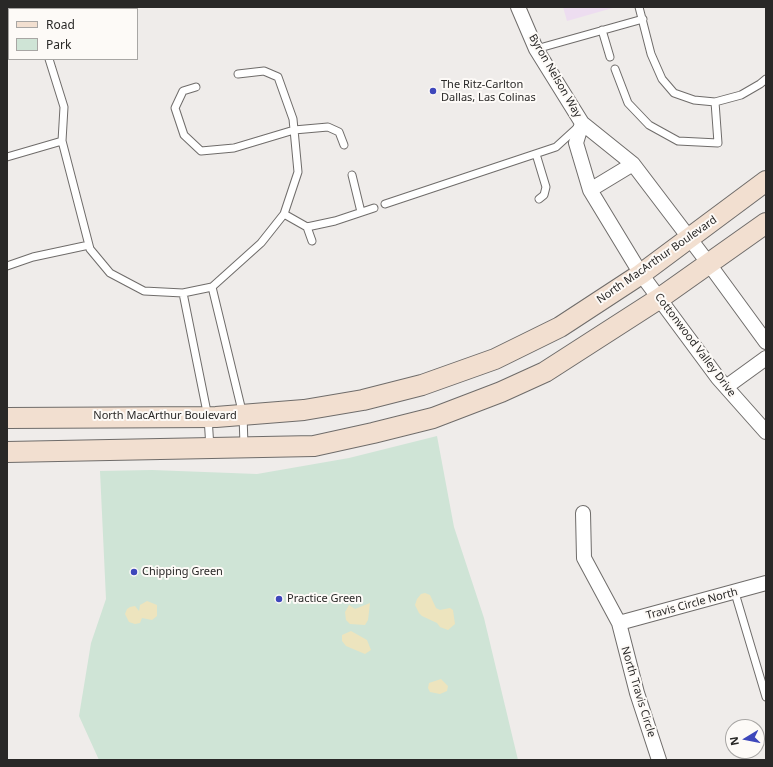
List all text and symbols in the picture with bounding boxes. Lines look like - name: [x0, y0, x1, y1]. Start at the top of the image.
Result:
- legend: [8, 8, 138, 60]
- text: Road: [46, 16, 75, 33]
- street label: Byron Nelson Way: [526, 32, 584, 120]
- text: Park: [46, 36, 71, 53]
- place label: The Ritz-Carlton Dallas, Las Colinas: [441, 78, 536, 104]
- marker: The Ritz-Carlton Dallas, Las Colinas: [428, 86, 438, 96]
- street label: North MacArthur Boulevard: [594, 213, 720, 307]
- street label: Cottonwood Valley Drive: [652, 291, 738, 399]
- street label: North MacArthur Boulevard: [93, 409, 237, 423]
- place label: Chipping Green: [142, 565, 223, 579]
- marker: Chipping Green: [129, 567, 139, 577]
- street label: Travis Circle North: [645, 585, 739, 623]
- place label: Practice Green: [287, 592, 362, 606]
- marker: Practice Green: [274, 594, 284, 604]
- street label: North Travis Circle: [618, 645, 658, 739]
- north arrow: [725, 719, 765, 759]
- text: N: [726, 735, 742, 747]

